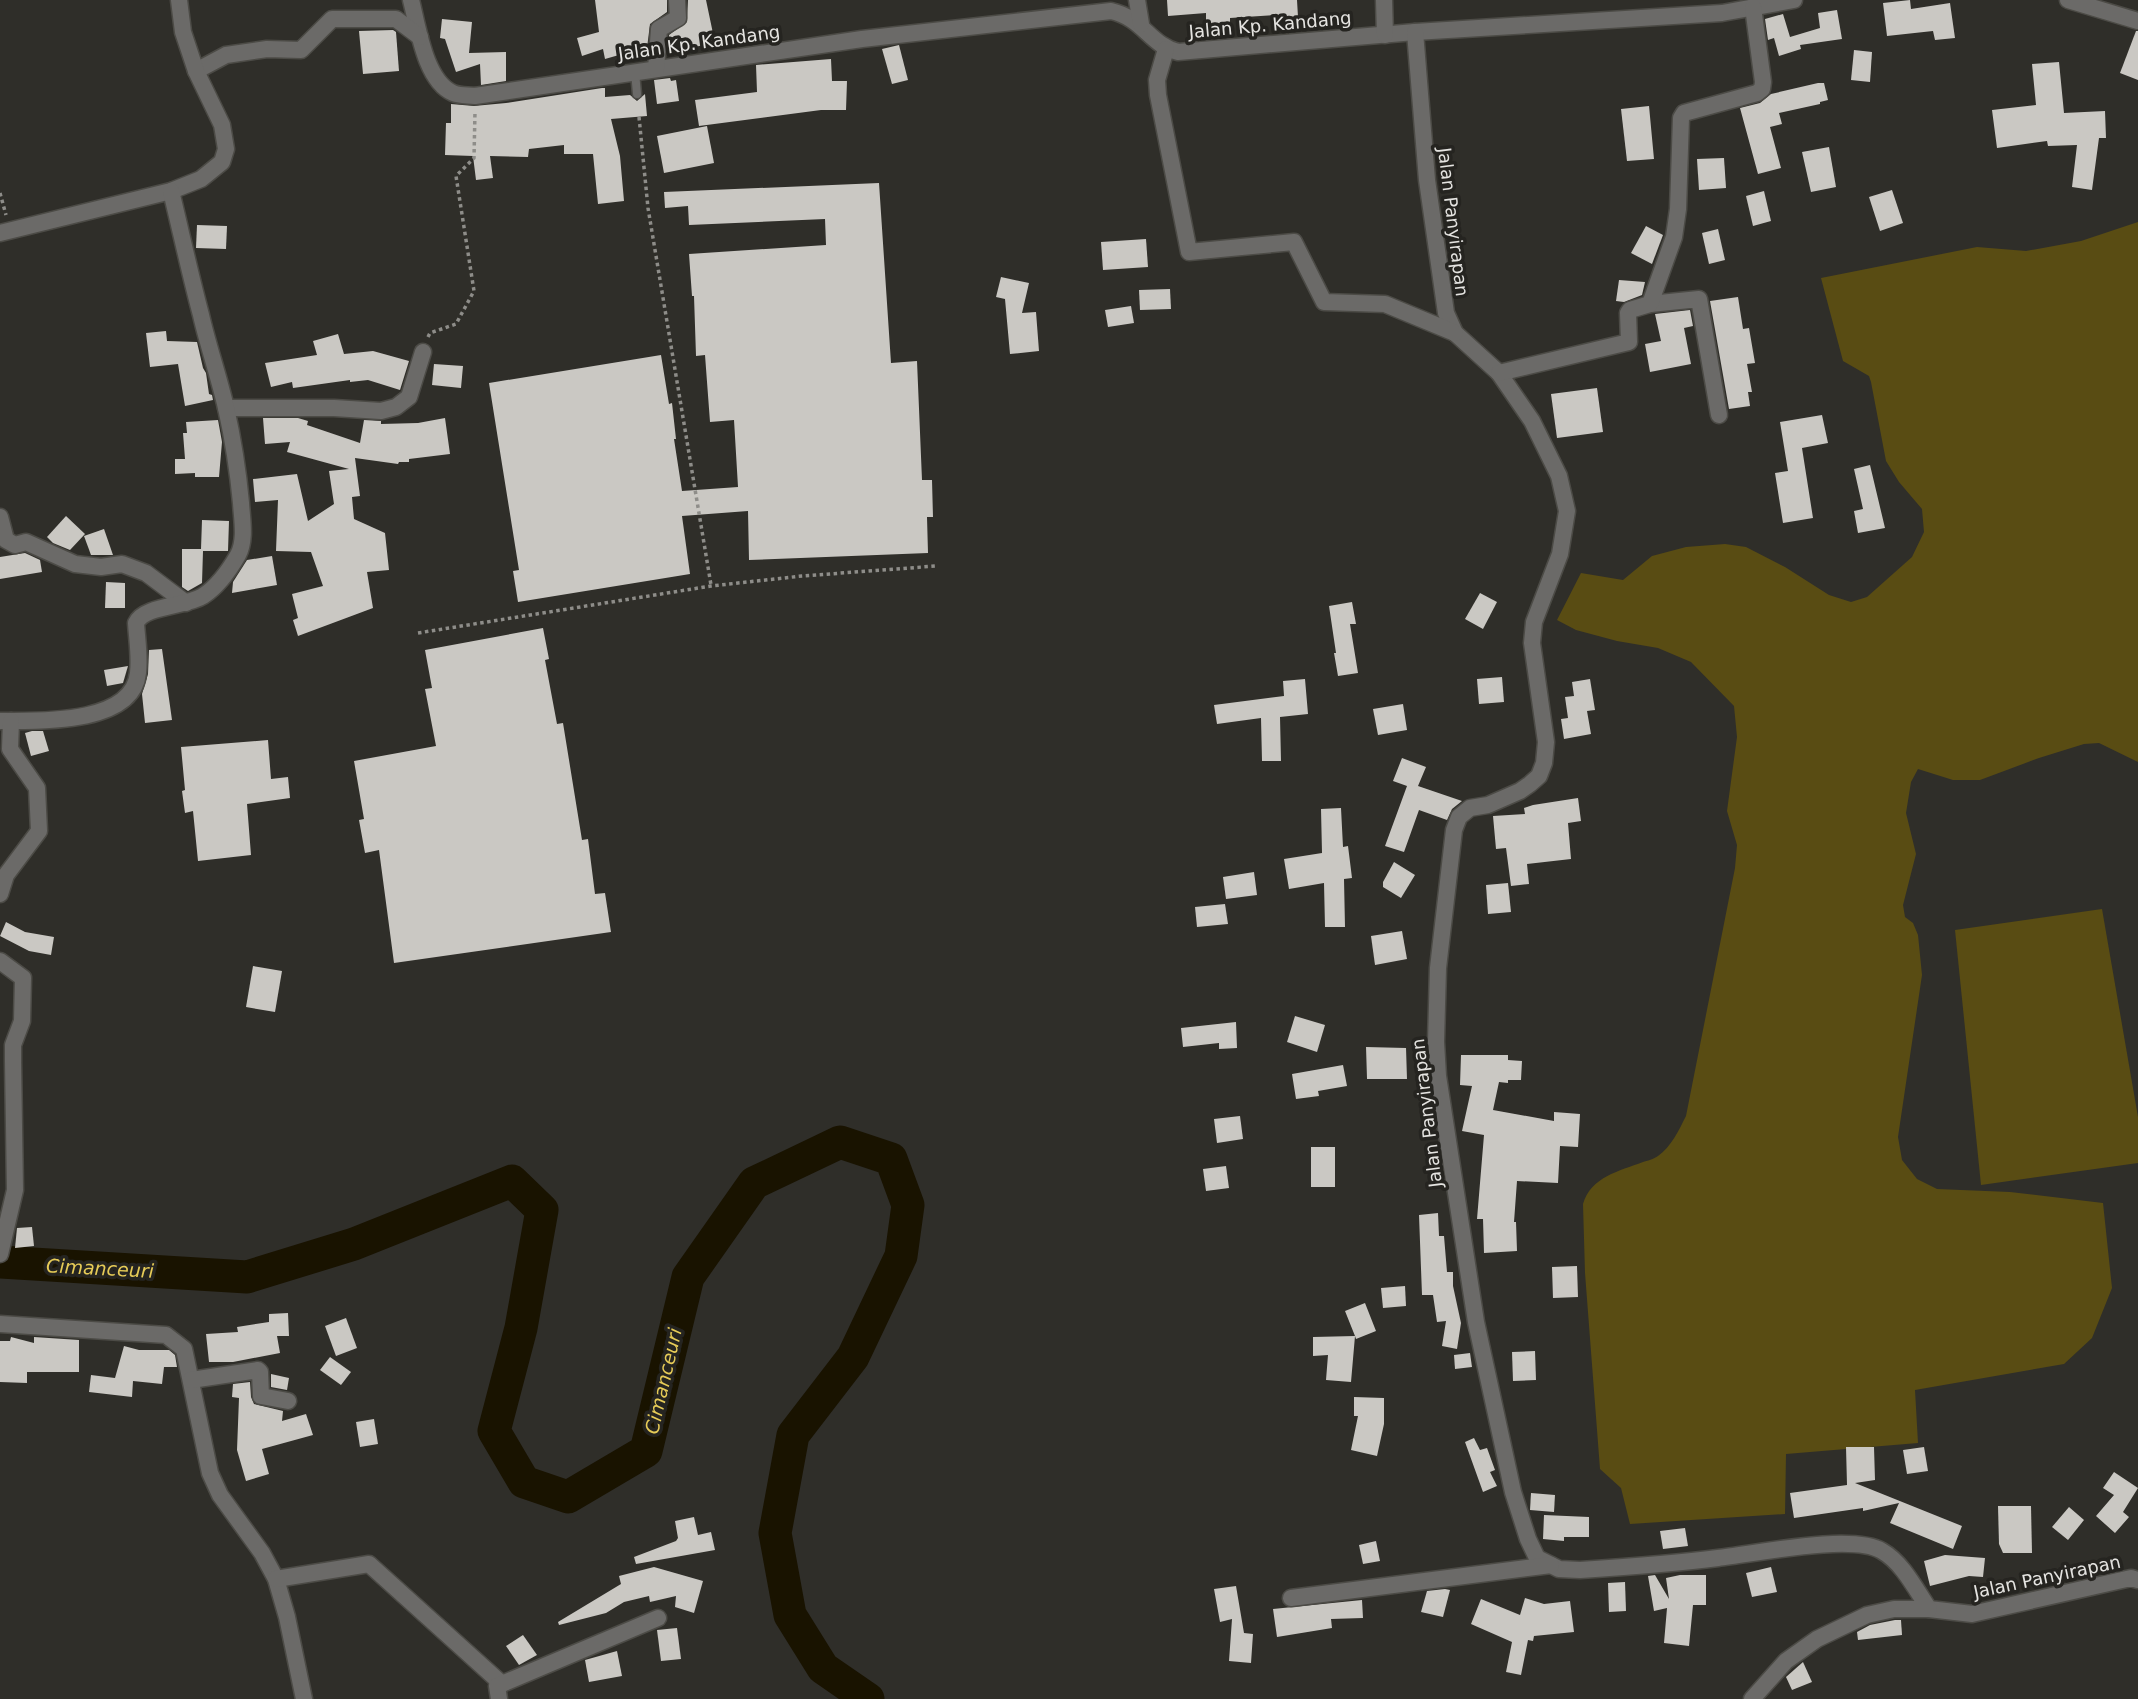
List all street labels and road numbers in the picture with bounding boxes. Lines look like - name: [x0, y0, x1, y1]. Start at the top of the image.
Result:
- street label: Jalan Kp. Kandang: [1187, 7, 1352, 42]
- street label: Jalan Kp. Kandang: [616, 21, 781, 64]
- street label: Jalan Panyirapan: [1434, 145, 1473, 298]
- street label: Jalan Panyirapan: [1407, 1037, 1446, 1190]
- street label: Jalan Panyirapan: [1970, 1551, 2122, 1603]

